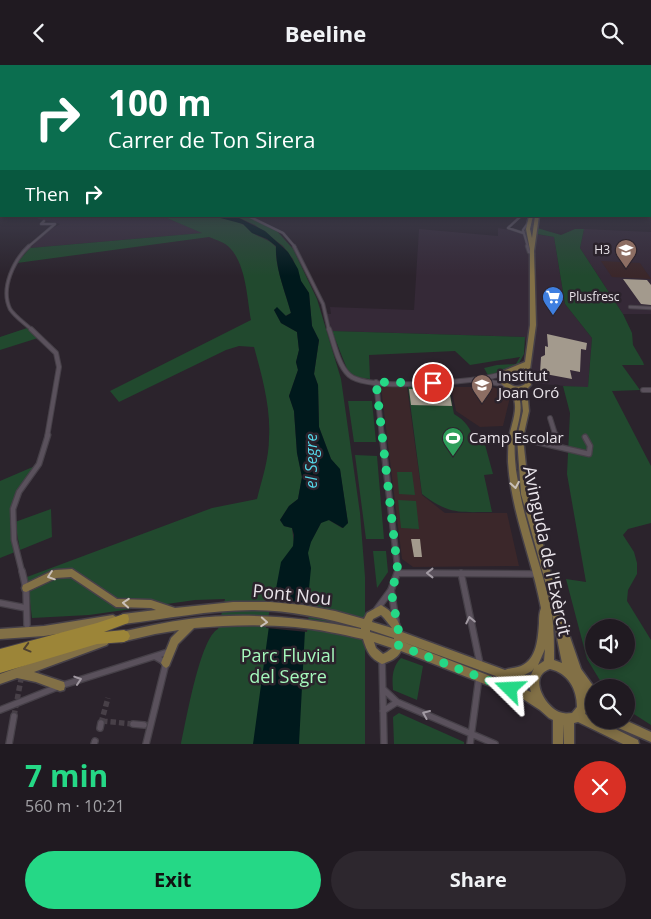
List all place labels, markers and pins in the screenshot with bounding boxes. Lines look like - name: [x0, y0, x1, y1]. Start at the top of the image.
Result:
- school or university icon: H3: [614, 238, 638, 269]
- place label: H3: [594, 241, 610, 258]
- supermarket icon: Plusfresc: [541, 285, 565, 316]
- place label: Plusfresc: [569, 288, 620, 305]
- pin: [412, 362, 454, 404]
- place label: Institut Joan Oró: [496, 365, 559, 402]
- school or university icon: Institut Joan Oró: [470, 373, 494, 404]
- sports icon: Camp Escolar: [441, 426, 465, 457]
- place label: Camp Escolar: [469, 427, 564, 447]

